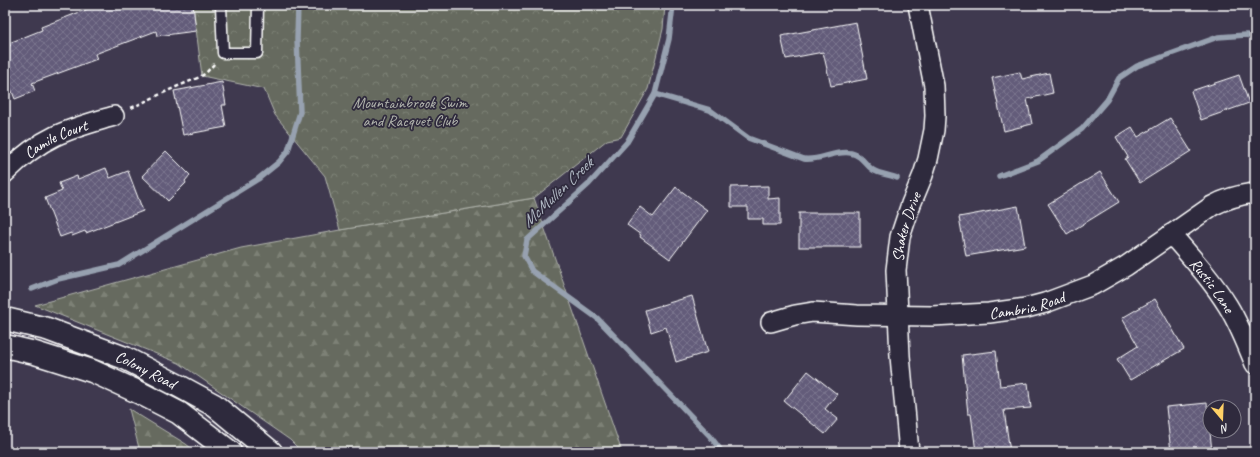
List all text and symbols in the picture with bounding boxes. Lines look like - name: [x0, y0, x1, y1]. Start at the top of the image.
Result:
- park label: Mountainbrook Swim and Racquet Club: [353, 93, 468, 131]
- street label: Camile Court: [20, 115, 92, 163]
- water label: McMullen Creek: [517, 150, 600, 232]
- street label: Shaker Drive: [888, 187, 927, 263]
- street label: Rustic Lane: [1185, 254, 1240, 318]
- street label: Cambria Road: [988, 287, 1070, 324]
- street label: Colony Road: [113, 346, 182, 395]
- north arrow: [1202, 399, 1242, 439]
- text: N: [1218, 421, 1231, 437]

